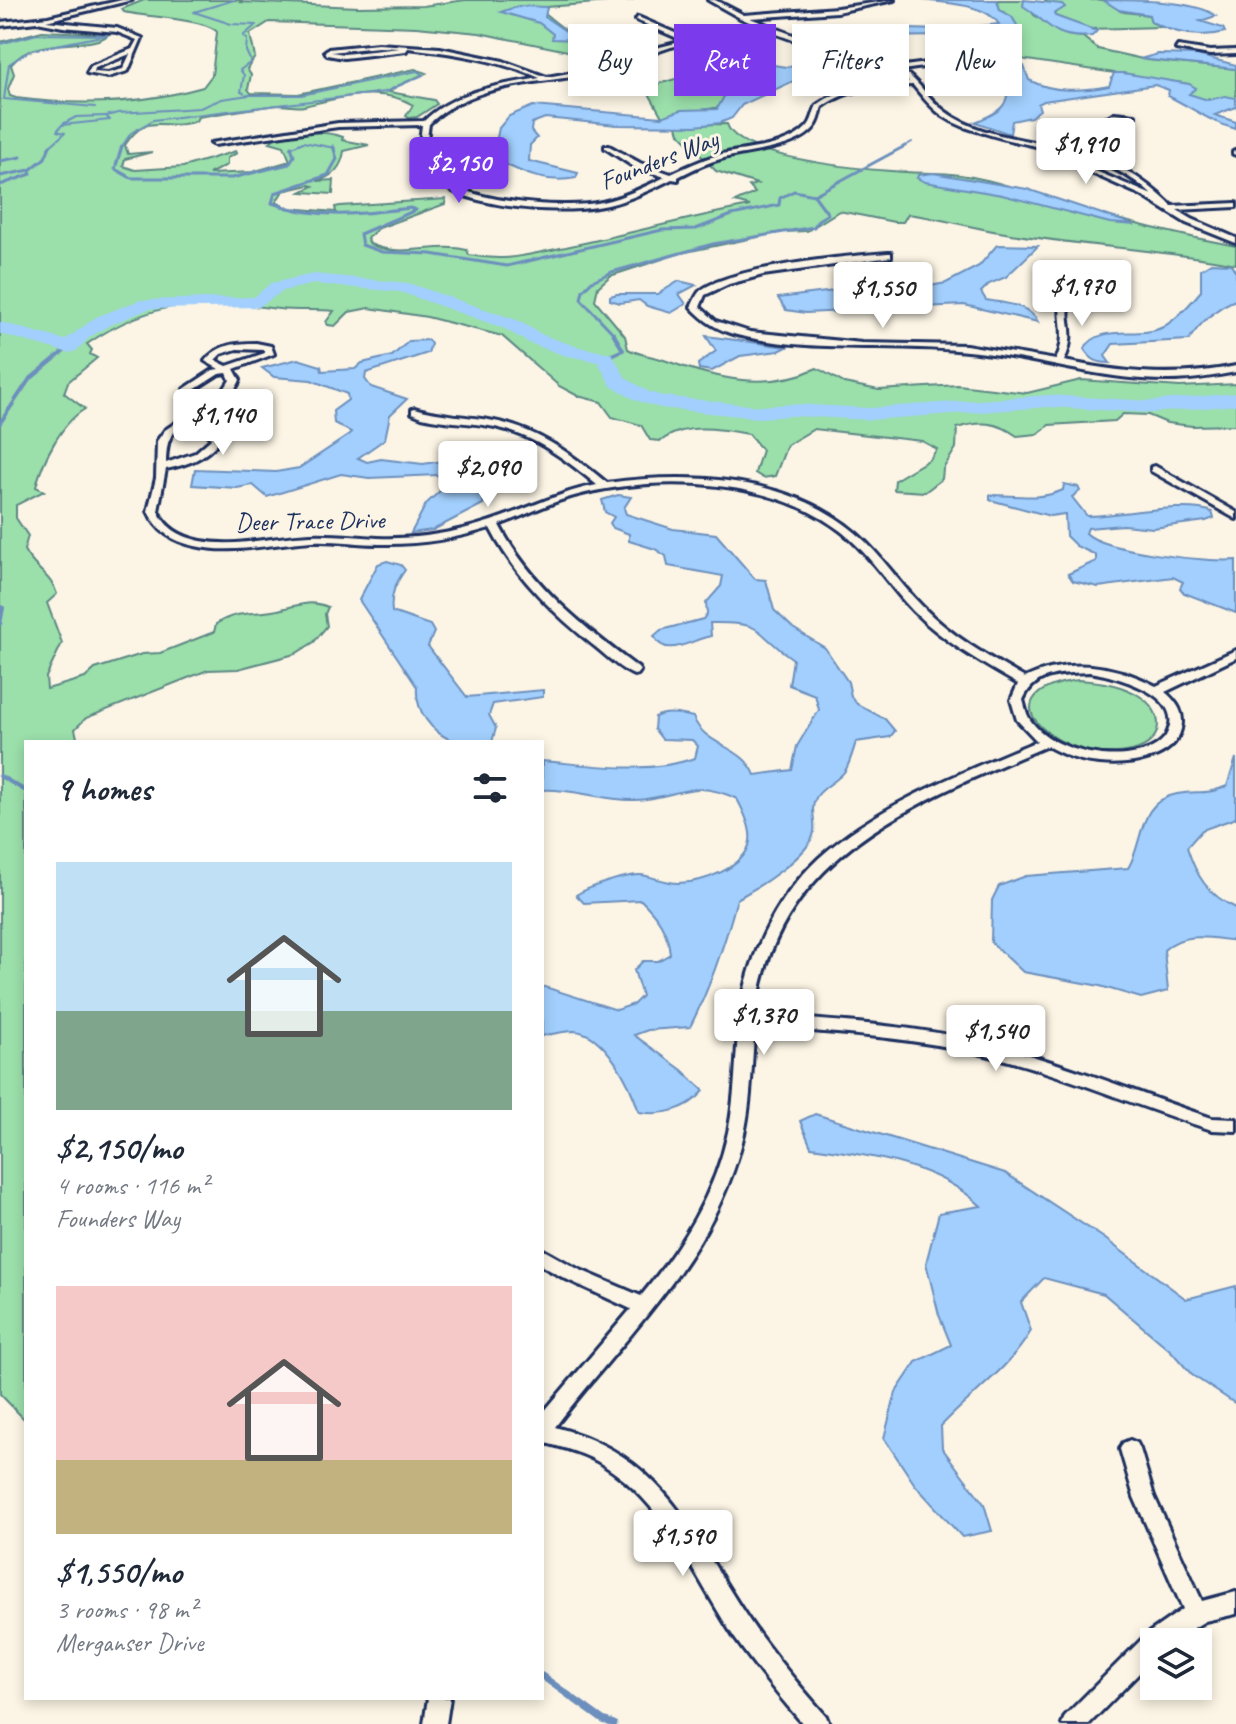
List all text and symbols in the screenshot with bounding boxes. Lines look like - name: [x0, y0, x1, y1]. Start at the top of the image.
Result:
- chip: Buy: [568, 24, 658, 96]
- chip: Rent: [674, 24, 776, 96]
- chip: Filters: [792, 24, 909, 96]
- chip: New: [925, 24, 1022, 96]
- pin: $1,910: [1021, 118, 1151, 186]
- street label: Founders Way: [595, 122, 725, 198]
- text: $1,910: [1054, 127, 1118, 160]
- pin: $2,150: [394, 137, 524, 205]
- text: $2,150: [427, 146, 491, 179]
- pin: $1,970: [1017, 260, 1147, 328]
- pin: $1,550: [818, 262, 948, 330]
- text: $1,970: [1050, 269, 1114, 302]
- text: $1,550: [852, 271, 914, 304]
- pin: $1,140: [158, 389, 288, 457]
- text: $1,140: [191, 398, 255, 431]
- pin: $2,090: [423, 441, 553, 509]
- text: $2,090: [456, 450, 520, 483]
- street label: Deer Trace Drive: [235, 503, 386, 539]
- icon: filters: [468, 766, 512, 810]
- text: 9 homes: [56, 767, 152, 810]
- icon: home: [212, 914, 356, 1058]
- pin: $1,370: [699, 989, 829, 1057]
- text: $1,370: [732, 998, 796, 1031]
- pin: $1,540: [931, 1005, 1061, 1073]
- text: $1,540: [964, 1014, 1028, 1047]
- text: $2,150/mo: [56, 1126, 182, 1169]
- text: 4 rooms · 116 m²: [56, 1169, 208, 1202]
- text: Founders Way: [56, 1202, 180, 1235]
- icon: home: [212, 1338, 356, 1482]
- pin: $1,590: [618, 1510, 748, 1578]
- text: $1,590: [652, 1519, 714, 1552]
- text: $1,550/mo: [56, 1550, 182, 1593]
- text: 3 rooms · 98 m²: [56, 1593, 197, 1626]
- text: Merganser Drive: [56, 1626, 203, 1659]
- map controls: [1140, 1628, 1212, 1700]
- button: layers: [1140, 1628, 1212, 1700]

